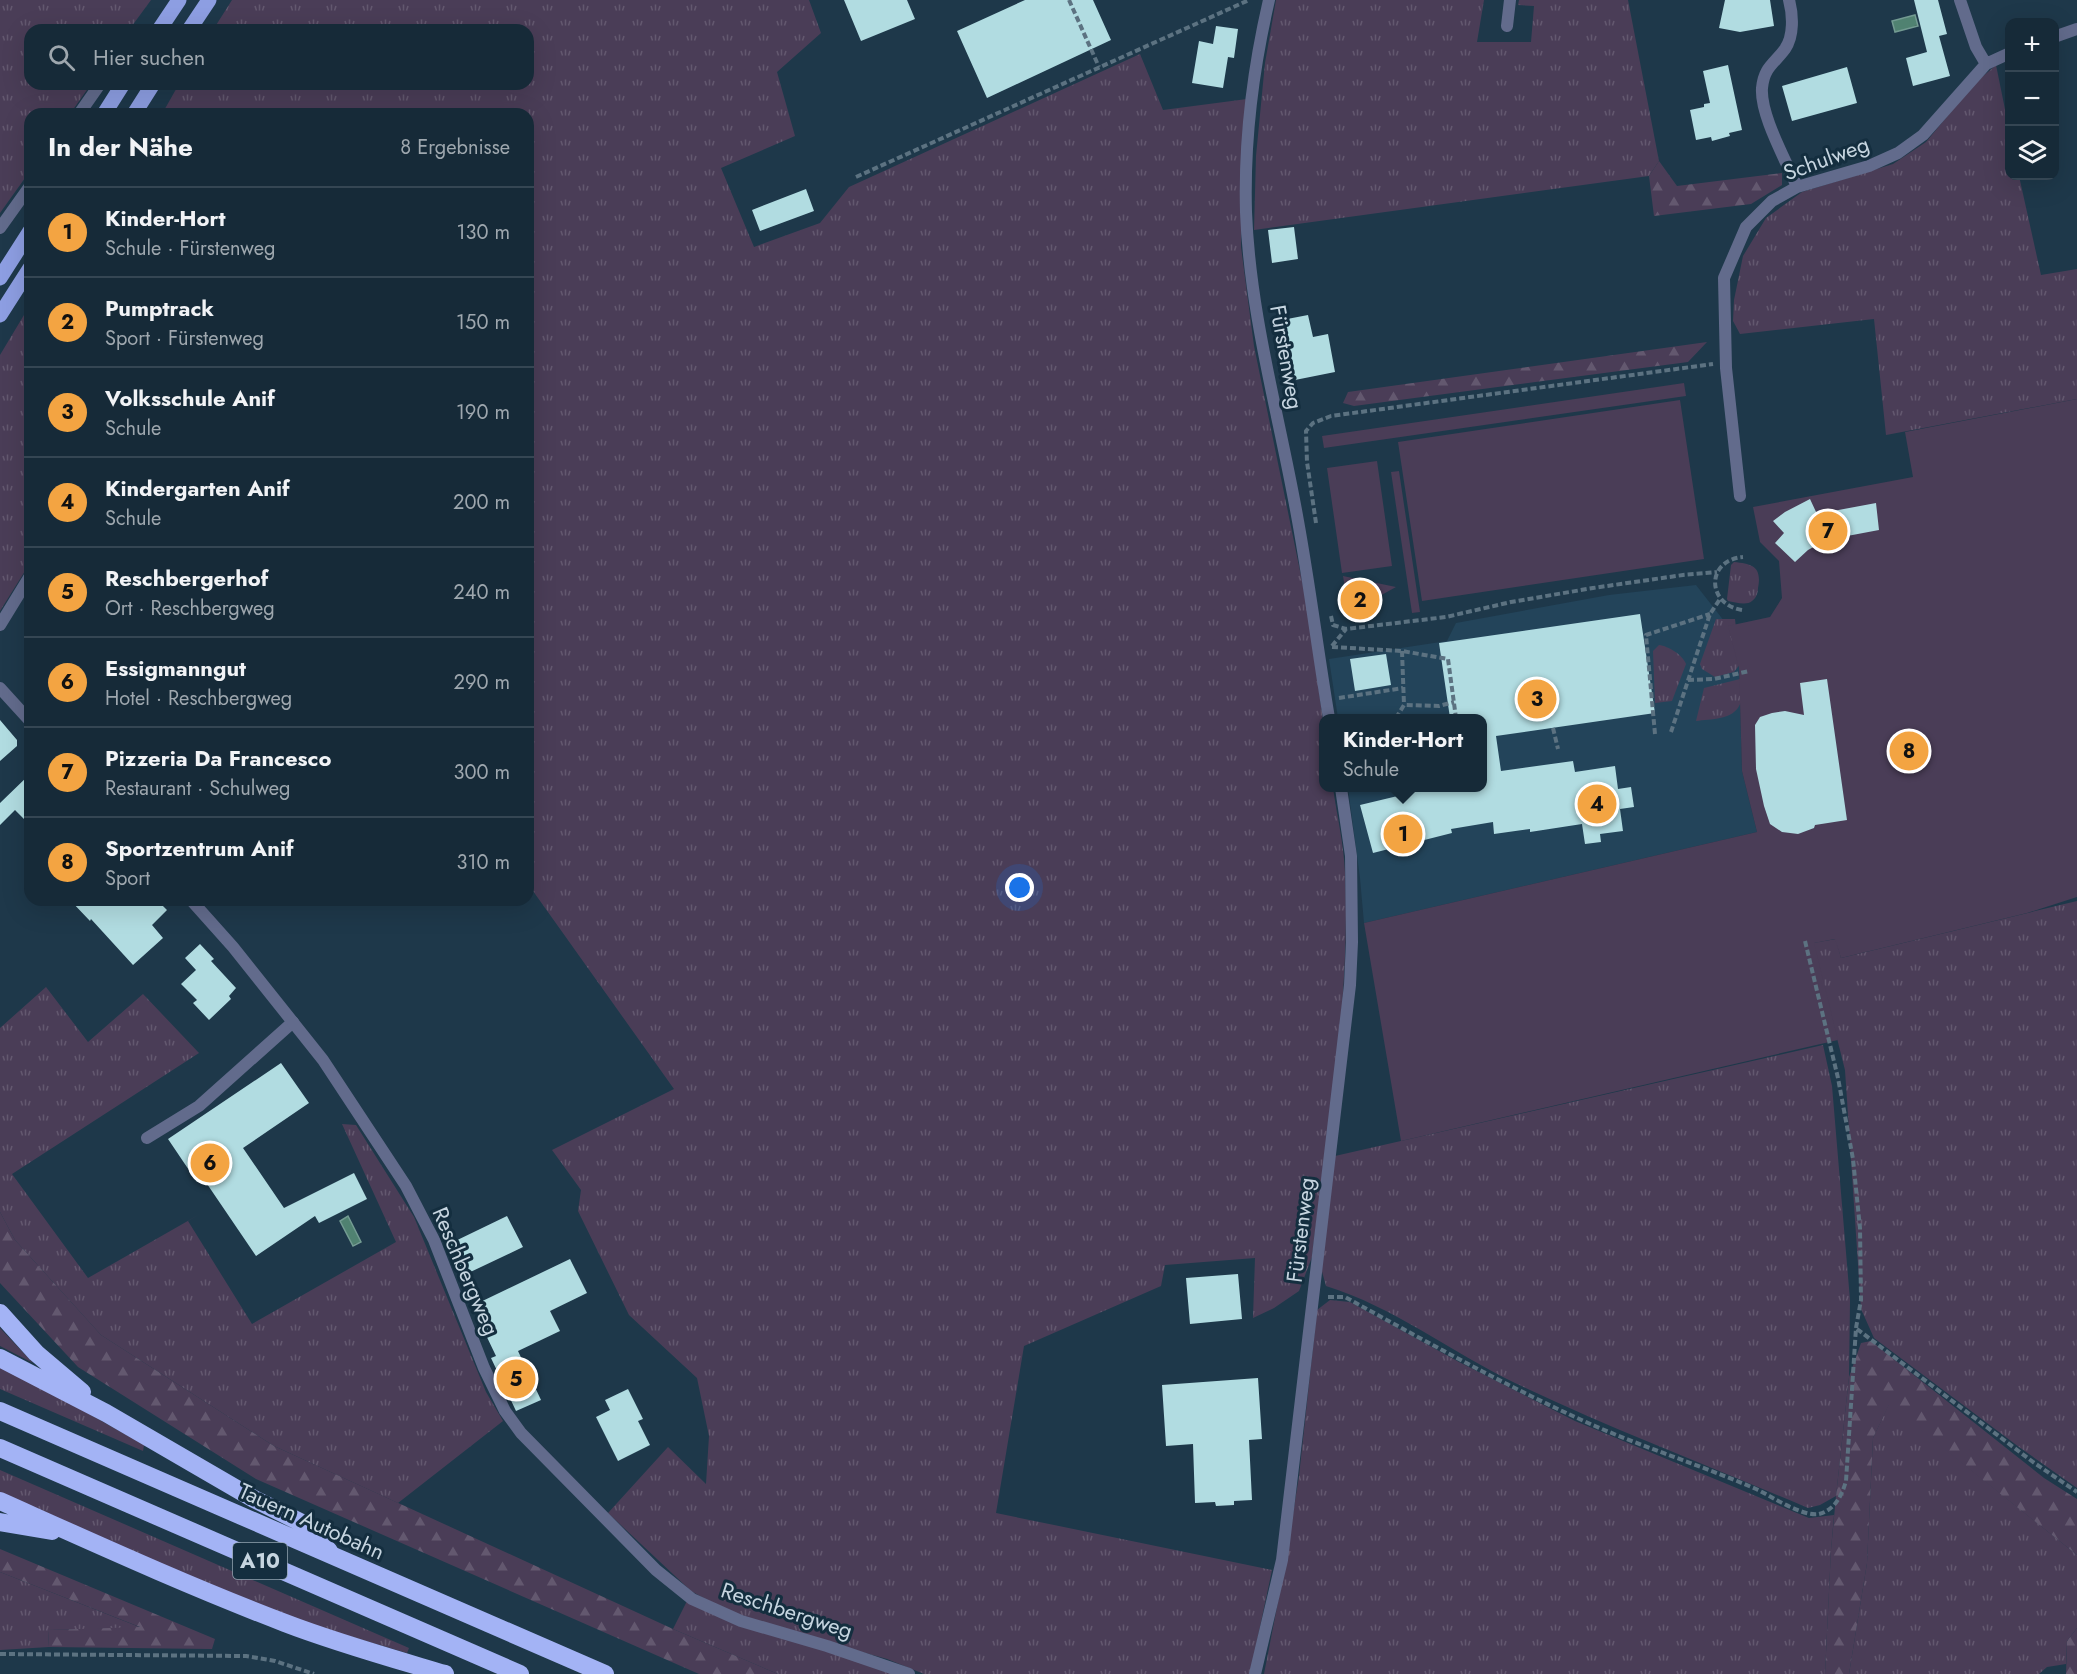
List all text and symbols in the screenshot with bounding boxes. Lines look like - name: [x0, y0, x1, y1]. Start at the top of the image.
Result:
- map controls: [2005, 18, 2059, 180]
- button: +: [2005, 18, 2059, 72]
- search box: [24, 24, 534, 90]
- icon: search: [45, 41, 78, 74]
- text: Hier suchen: [93, 41, 205, 73]
- button: −: [2005, 72, 2059, 126]
- button: layers: [2005, 126, 2059, 180]
- text: In der Nähe: [48, 128, 193, 166]
- street label: Schulweg: [1779, 128, 1873, 188]
- text: 8 Ergebnisse: [400, 133, 510, 162]
- text: Kinder-Hort: [105, 202, 226, 234]
- text: 1: [62, 218, 73, 247]
- text: 130 m: [456, 218, 510, 247]
- text: Schule · Fürstenweg: [105, 234, 275, 263]
- text: Pumptrack: [105, 292, 214, 324]
- street label: Fürstenweg: [1262, 302, 1312, 412]
- text: 2: [61, 308, 74, 337]
- text: 150 m: [456, 308, 510, 337]
- text: Sport · Fürstenweg: [105, 324, 264, 353]
- text: Volksschule Anif: [105, 382, 275, 414]
- text: 3: [61, 398, 74, 427]
- text: 190 m: [456, 398, 510, 427]
- text: Schule: [105, 414, 161, 443]
- text: Kindergarten Anif: [105, 472, 290, 504]
- text: 4: [61, 488, 74, 517]
- text: 200 m: [453, 488, 510, 517]
- text: Schule: [105, 504, 161, 533]
- pin: 7: [1808, 508, 1848, 554]
- text: Reschbergerhof: [105, 562, 268, 594]
- text: 5: [61, 578, 74, 607]
- text: 240 m: [453, 578, 510, 607]
- pin: 2: [1340, 578, 1380, 622]
- text: Ort · Reschbergweg: [105, 594, 275, 623]
- text: Essigmanngut: [105, 652, 246, 684]
- text: 6: [61, 668, 74, 697]
- text: 290 m: [454, 668, 510, 697]
- pin: 3: [1518, 676, 1556, 722]
- text: Hotel · Reschbergweg: [105, 684, 292, 713]
- popup: [1319, 714, 1487, 792]
- text: Kinder-Hort: [1343, 723, 1463, 755]
- pin: 8: [1890, 728, 1928, 774]
- text: Pizzeria Da Francesco: [105, 742, 331, 774]
- text: Schule: [1343, 755, 1399, 784]
- text: 7: [61, 758, 74, 787]
- text: 300 m: [453, 758, 510, 787]
- text: Restaurant · Schulweg: [105, 774, 290, 803]
- pin: 4: [1578, 782, 1616, 826]
- pin: 1: [1384, 812, 1422, 856]
- text: Sportzentrum Anif: [105, 832, 294, 864]
- text: 8: [61, 848, 74, 877]
- text: 310 m: [456, 848, 510, 877]
- text: Sport: [105, 864, 150, 893]
- your location: [1005, 873, 1034, 902]
- pin: 6: [190, 1140, 230, 1186]
- street label: Fürstenweg: [1278, 1176, 1322, 1284]
- street label: Reschbergweg: [425, 1202, 507, 1340]
- pin: 5: [496, 1356, 536, 1402]
- street label: Tauern Autobahn: [234, 1475, 390, 1567]
- road number: A10: [233, 1543, 287, 1579]
- street label: Reschbergweg: [717, 1574, 857, 1646]

